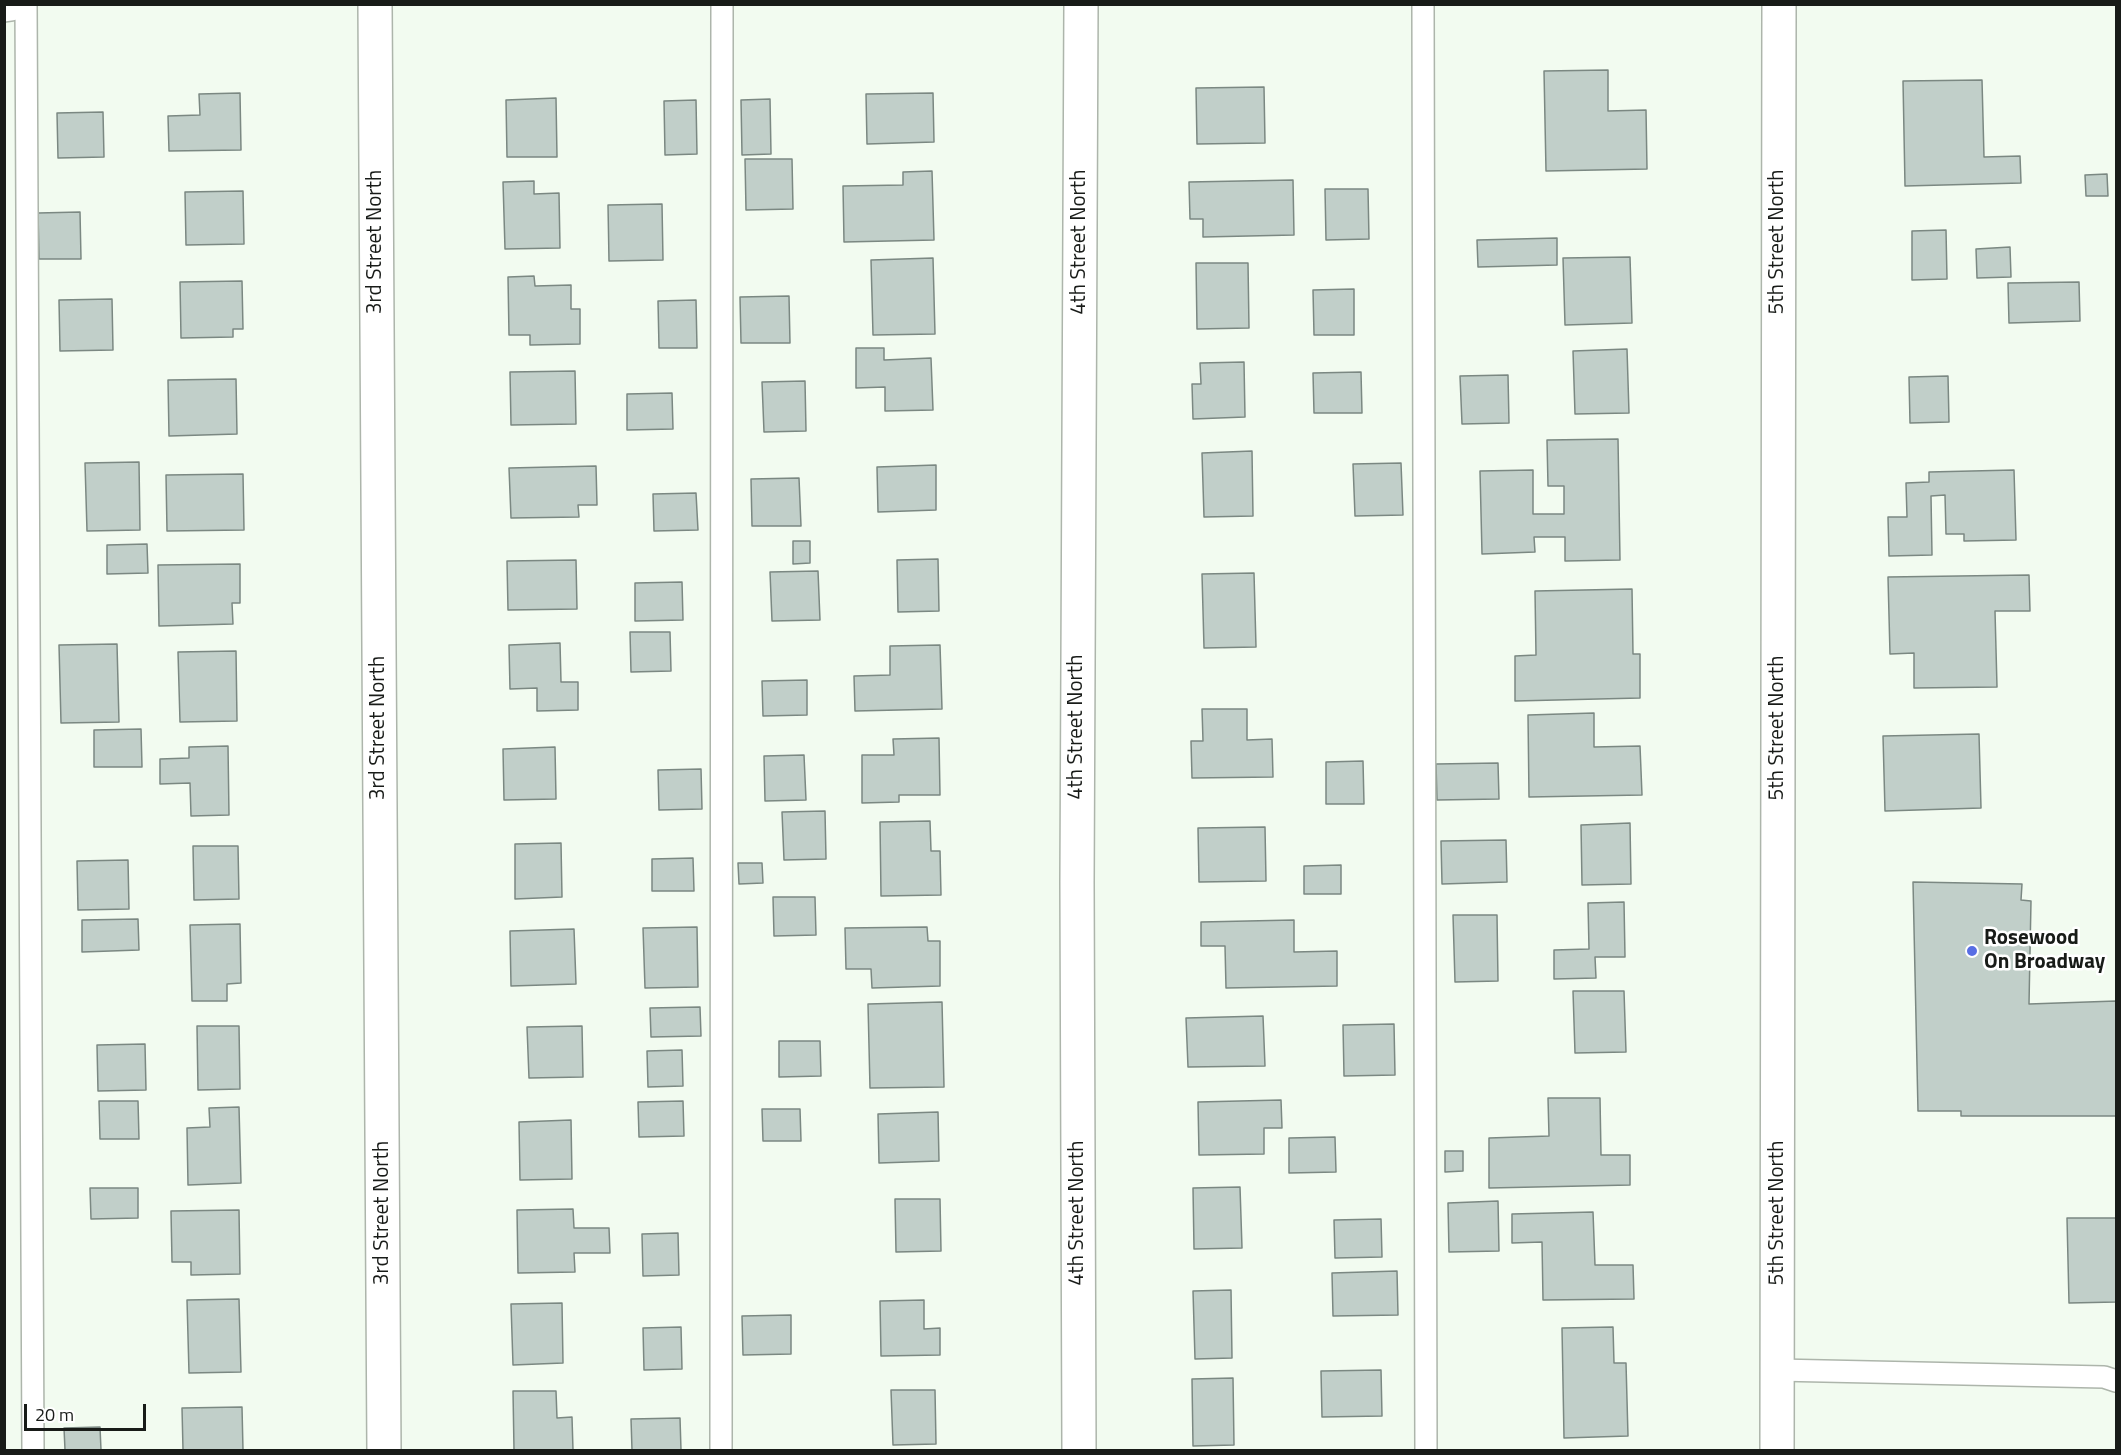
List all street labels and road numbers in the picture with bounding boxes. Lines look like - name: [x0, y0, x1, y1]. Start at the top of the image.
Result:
- street label: 3rd Street North: [363, 170, 389, 314]
- street label: 4th Street North: [1067, 170, 1093, 314]
- street label: 5th Street North: [1765, 170, 1791, 314]
- street label: 4th Street North: [1064, 655, 1090, 799]
- street label: 3rd Street North: [366, 656, 392, 800]
- street label: 5th Street North: [1765, 656, 1791, 800]
- street label: 3rd Street North: [370, 1141, 396, 1285]
- street label: 4th Street North: [1065, 1141, 1091, 1285]
- street label: 5th Street North: [1765, 1141, 1791, 1285]

